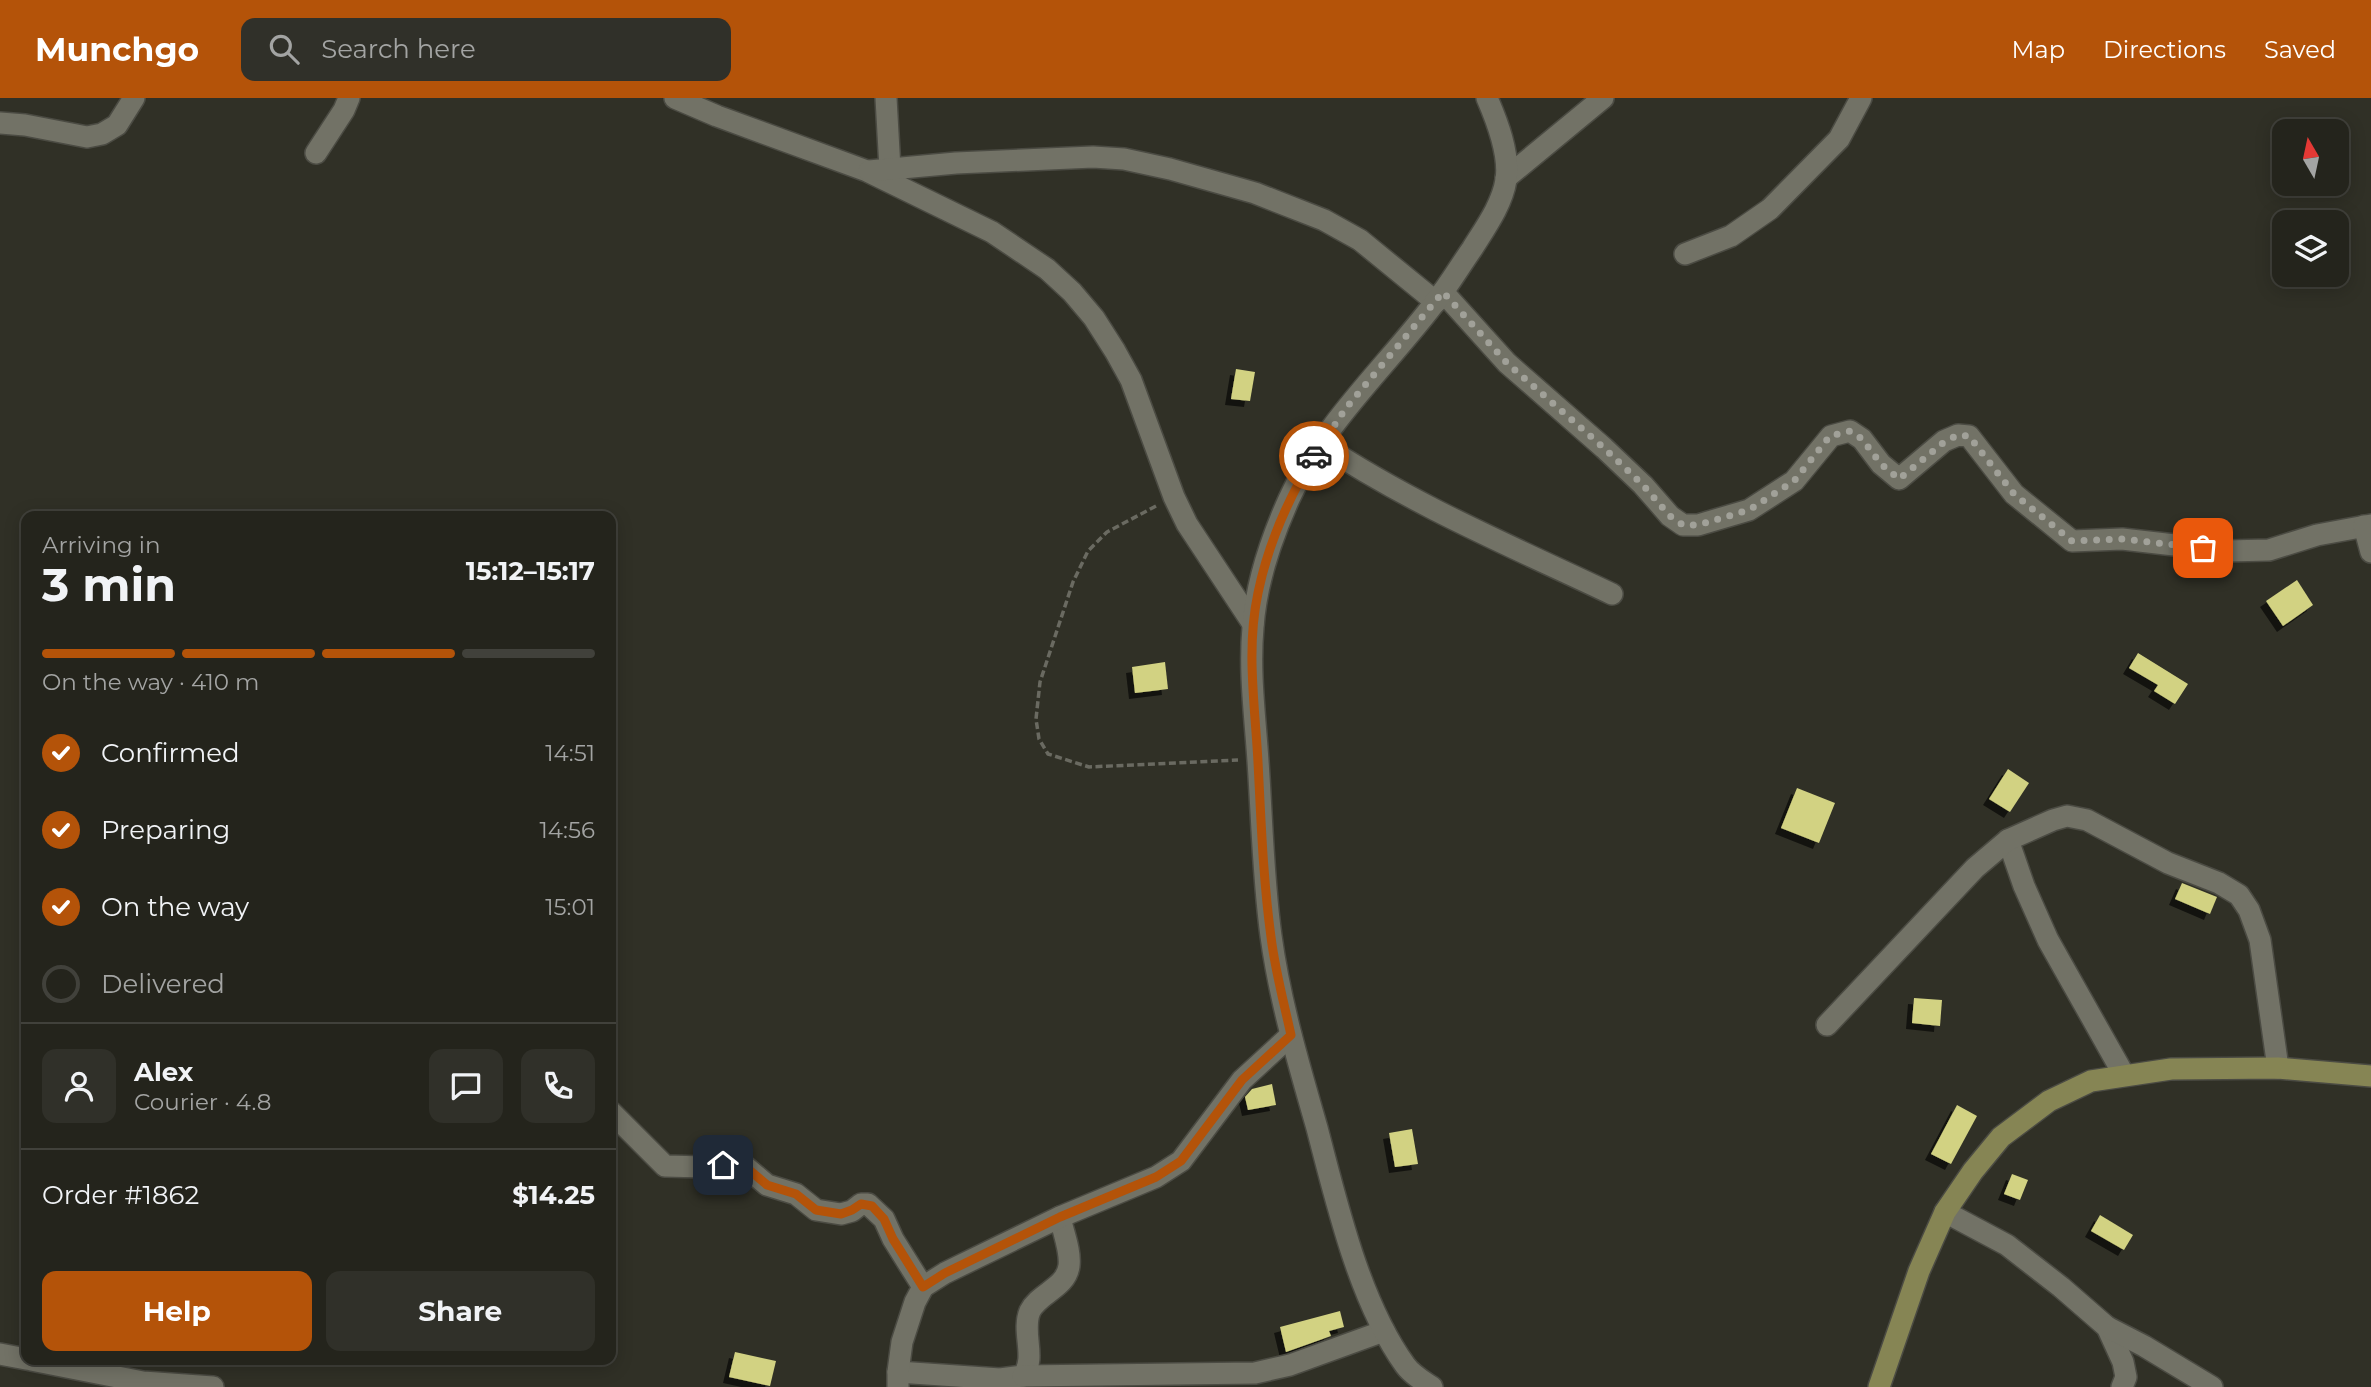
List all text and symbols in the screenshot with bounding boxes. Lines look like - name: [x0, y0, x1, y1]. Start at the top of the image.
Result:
- search box: [241, 18, 731, 81]
- text: Munchgo: [35, 29, 199, 69]
- icon: search: [265, 30, 303, 68]
- text: Search here: [321, 33, 476, 65]
- text: Map: [2012, 35, 2065, 64]
- text: Directions: [2103, 35, 2226, 64]
- text: Saved: [2264, 35, 2336, 64]
- north arrow: [2272, 119, 2348, 196]
- map controls: [2272, 119, 2349, 287]
- button: layers: [2272, 210, 2349, 287]
- courier: [1279, 421, 1349, 491]
- icon: car: [1295, 437, 1333, 475]
- pin: [2173, 518, 2233, 578]
- icon: bag: [2184, 529, 2222, 567]
- text: Arriving in: [42, 531, 161, 559]
- text: 15:12–15:17: [466, 555, 595, 587]
- text: 3 min: [42, 556, 176, 613]
- text: On the way · 410 m: [42, 668, 259, 696]
- icon: check: [42, 734, 80, 772]
- text: Confirmed: [101, 737, 240, 769]
- text: 14:51: [545, 739, 595, 767]
- icon: check: [42, 811, 80, 849]
- text: Preparing: [101, 814, 230, 846]
- text: 14:56: [539, 816, 595, 844]
- icon: check: [42, 888, 80, 926]
- text: On the way: [101, 891, 249, 923]
- text: 15:01: [545, 893, 595, 921]
- text: Delivered: [101, 968, 225, 1000]
- button: person: [42, 1049, 116, 1123]
- button: chat: [429, 1049, 503, 1123]
- button: phone: [521, 1049, 595, 1123]
- text: Alex: [134, 1056, 193, 1088]
- text: Courier · 4.8: [134, 1088, 271, 1116]
- pin: [693, 1135, 753, 1195]
- icon: home: [704, 1146, 742, 1184]
- text: Order #1862: [42, 1179, 199, 1211]
- text: $14.25: [512, 1179, 595, 1211]
- button: Help: [42, 1271, 312, 1351]
- button: Share: [326, 1271, 595, 1351]

